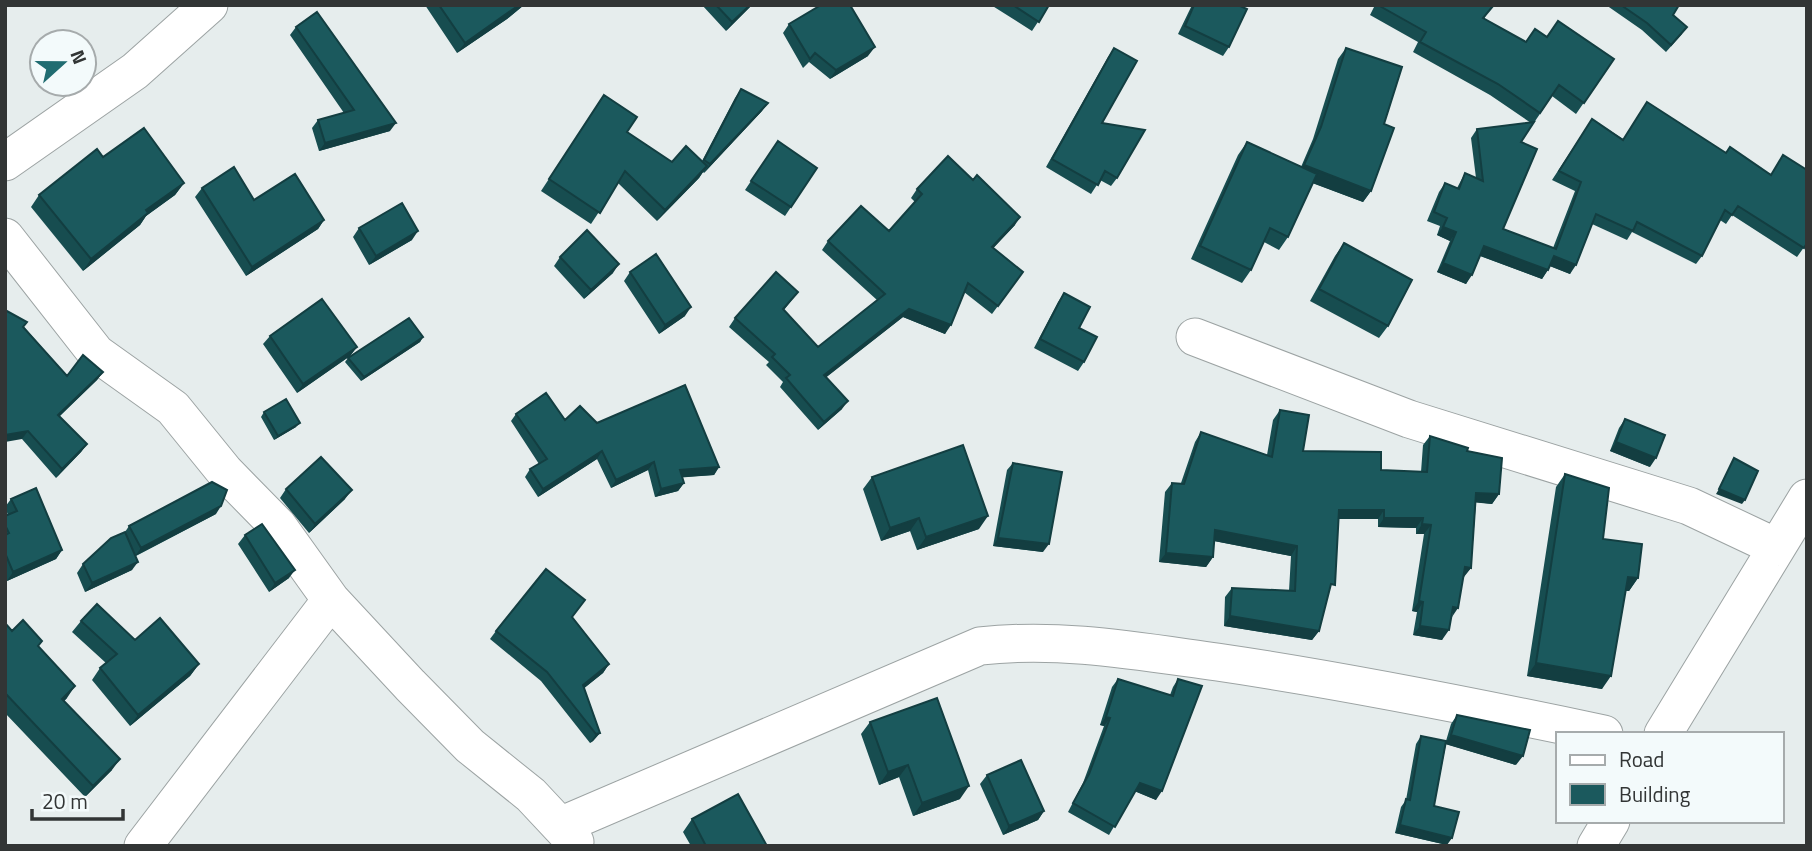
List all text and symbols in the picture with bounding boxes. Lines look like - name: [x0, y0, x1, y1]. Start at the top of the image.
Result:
- north arrow: [28, 28, 98, 98]
- text: N: [63, 45, 95, 68]
- legend: [1556, 732, 1784, 823]
- text: Road: [1619, 743, 1664, 775]
- scale bar: [32, 778, 122, 822]
- text: Building: [1619, 778, 1691, 810]
- text: 20 m: [42, 785, 88, 817]

